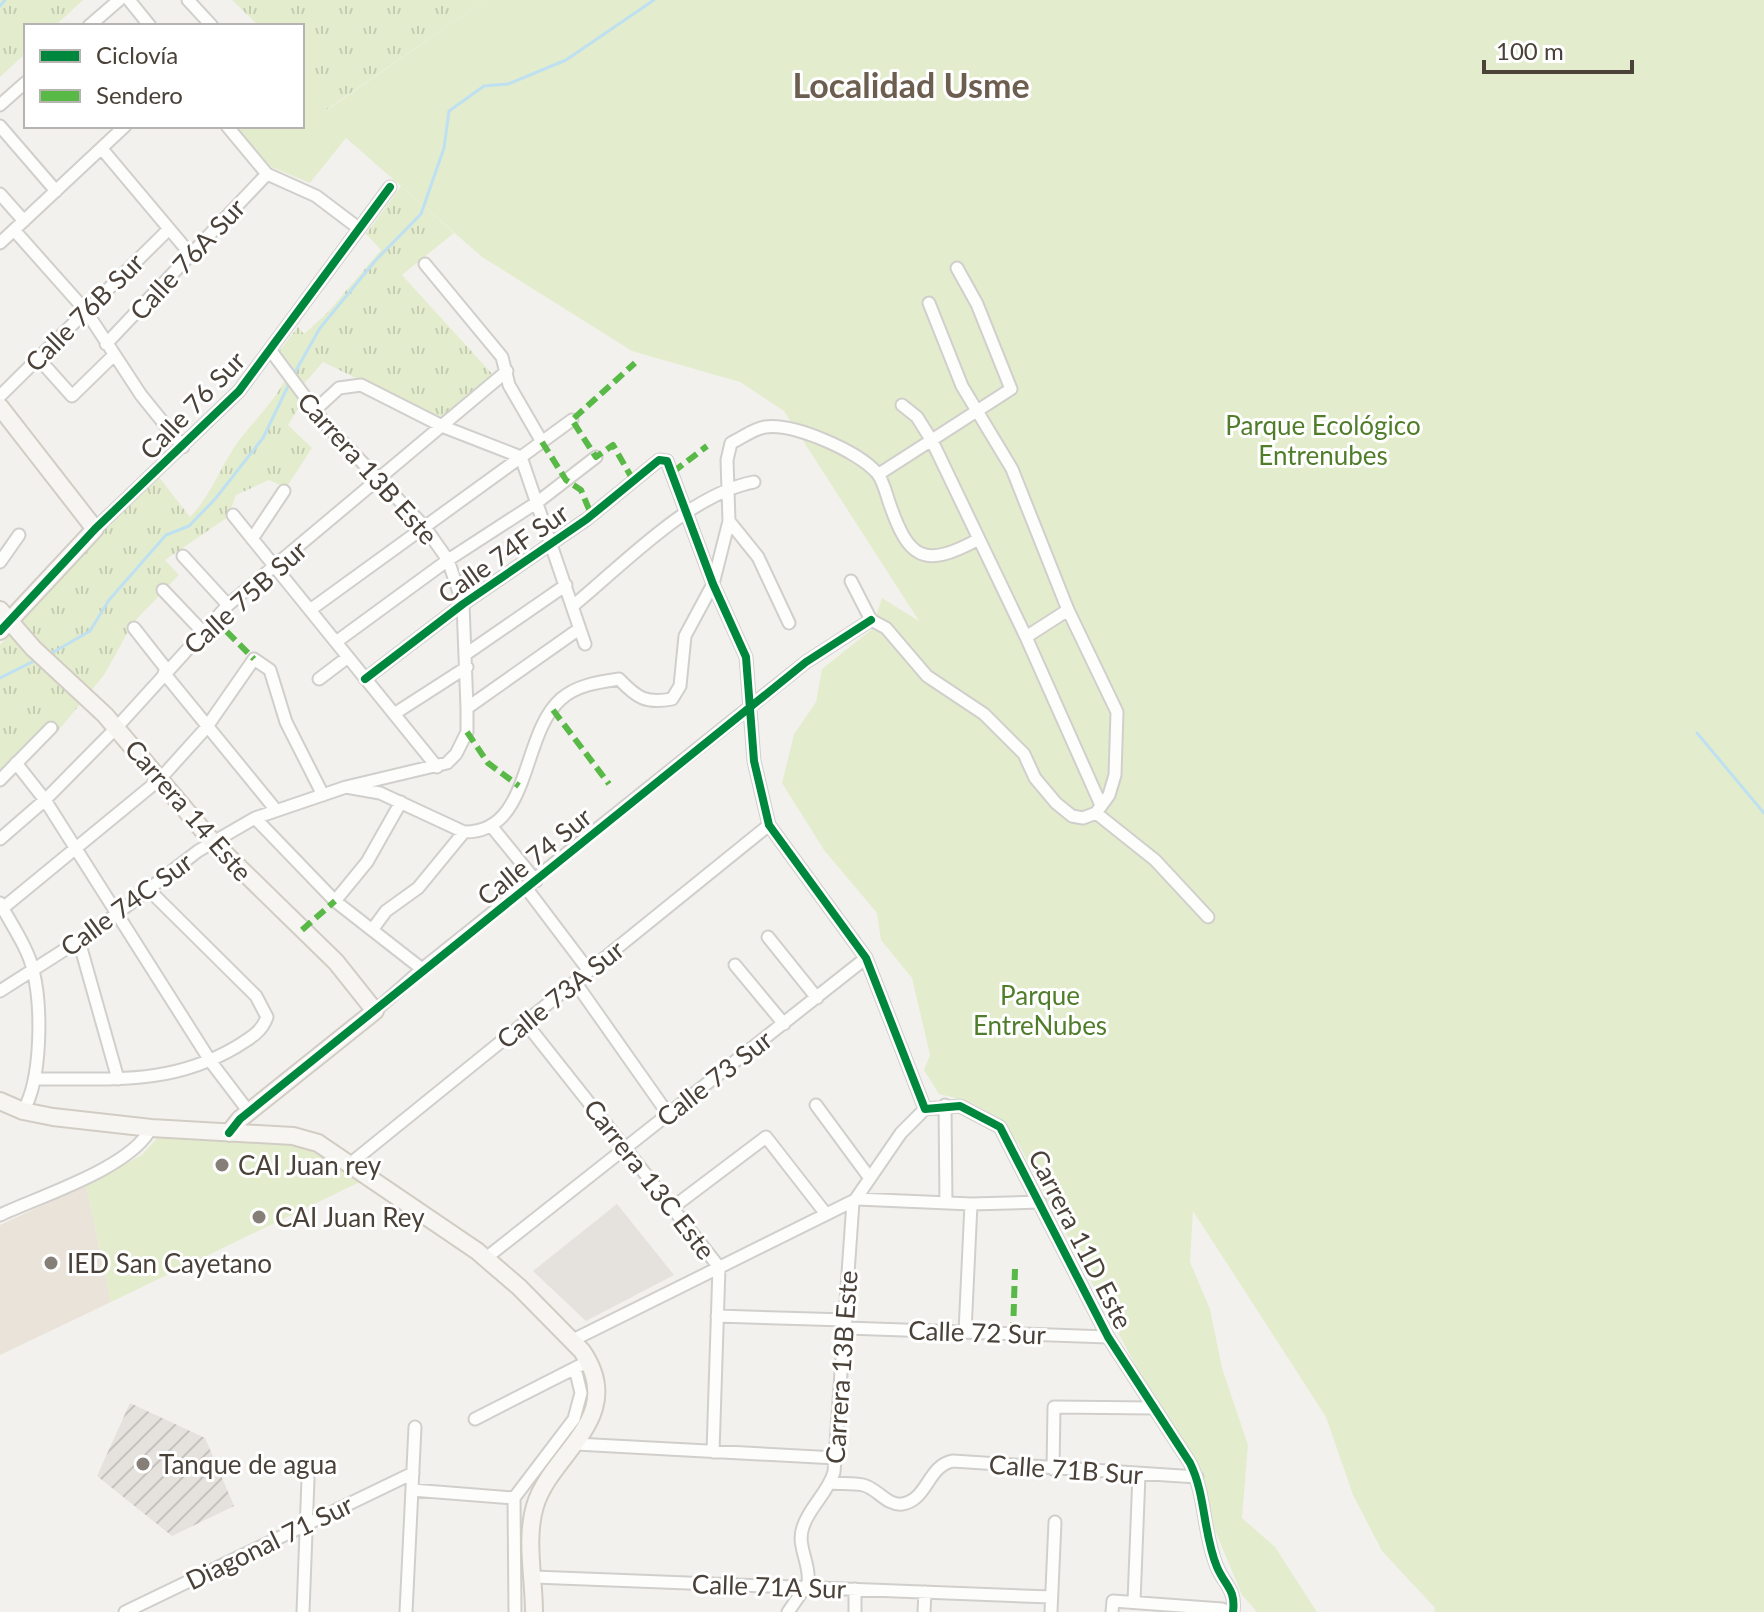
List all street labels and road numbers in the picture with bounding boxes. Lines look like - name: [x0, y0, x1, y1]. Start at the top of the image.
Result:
- street label: Calle 76A Sur: [123, 191, 252, 326]
- street label: Calle 76B Sur: [18, 246, 150, 378]
- street label: Calle 76 Sur: [133, 344, 252, 466]
- street label: Carrera 13B Este: [291, 385, 445, 551]
- street label: Calle 74F Sur: [432, 496, 575, 610]
- street label: Calle 75B Sur: [177, 533, 313, 661]
- street label: Carrera 14 Este: [119, 733, 259, 887]
- street label: Calle 74 Sur: [470, 800, 598, 912]
- street label: Calle 74C Sur: [54, 845, 199, 962]
- street label: Calle 73A Sur: [490, 933, 630, 1055]
- street label: Calle 73 Sur: [650, 1023, 778, 1133]
- street label: Carrera 13C Este: [578, 1093, 722, 1265]
- street label: Carrera 11D Este: [1022, 1144, 1140, 1334]
- street label: Carrera 13B Este: [818, 1269, 864, 1465]
- street label: Calle 72 Sur: [908, 1314, 1047, 1350]
- street label: Calle 71B Sur: [988, 1448, 1145, 1490]
- street label: Diagonal 71 Sur: [180, 1488, 358, 1596]
- street label: Calle 71A Sur: [691, 1567, 847, 1605]

